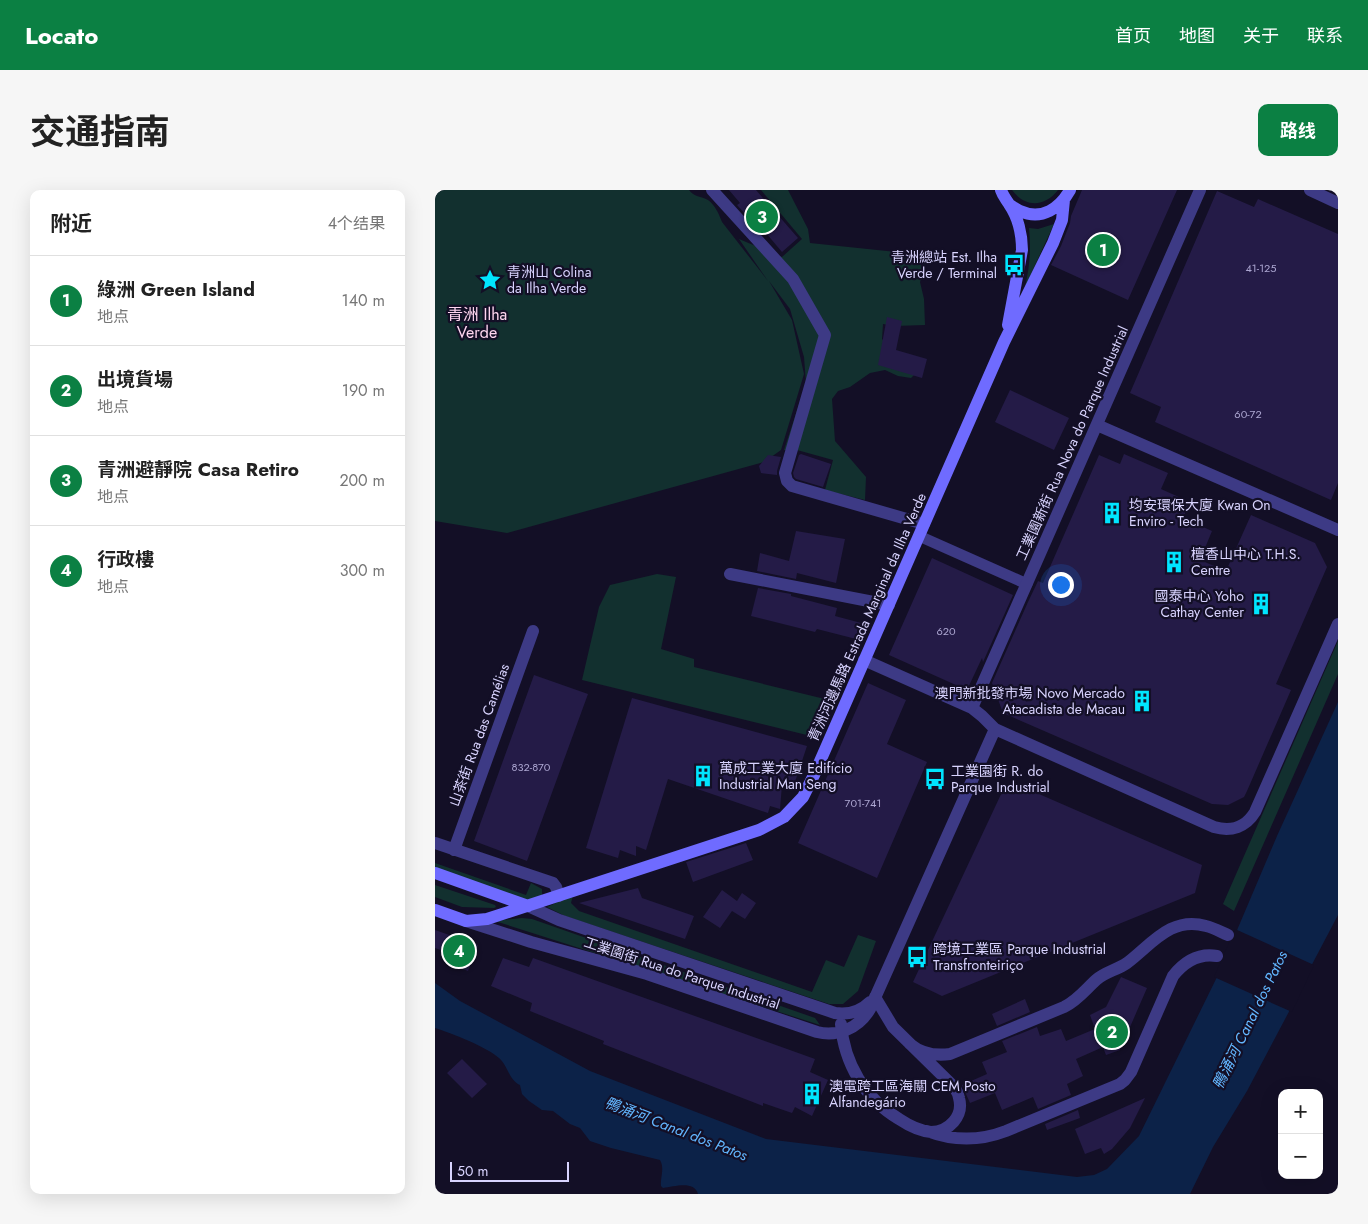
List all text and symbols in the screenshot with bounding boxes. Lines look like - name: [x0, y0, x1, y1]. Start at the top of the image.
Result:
- text: Locato: [25, 18, 98, 53]
- text: 首页: [1115, 23, 1151, 49]
- text: 地图: [1179, 23, 1215, 49]
- text: 关于: [1243, 23, 1279, 49]
- text: 联系: [1307, 23, 1343, 49]
- button: 路线: [1258, 104, 1338, 156]
- text: 交通指南: [30, 107, 170, 157]
- pin: 3: [746, 198, 778, 236]
- text: 附近: [50, 209, 92, 239]
- text: 4个结果: [328, 212, 385, 235]
- pin: 1: [1087, 231, 1119, 269]
- place label: 青洲總站 Est. Ilha Verde / Terminal: [891, 247, 997, 283]
- bus stop icon: 青洲總站 Est. Ilha Verde / Terminal: [1001, 252, 1027, 278]
- house number: 41-125: [1245, 260, 1277, 276]
- place label: 青洲山 Colina da Ilha Verde: [507, 262, 591, 298]
- place icon: 青洲山 Colina da Ilha Verde: [477, 267, 503, 293]
- text: 綠洲 Green Island: [97, 276, 255, 303]
- text: 1: [62, 289, 70, 312]
- text: 140 m: [342, 289, 385, 312]
- district label: 青洲 Ilha Verde: [447, 303, 507, 344]
- text: 地点: [97, 305, 129, 328]
- street label: 工業園新街 Rua Nova do Parque Industrial: [1011, 323, 1133, 563]
- text: 出境貨場: [97, 366, 173, 393]
- text: 2: [61, 379, 71, 402]
- text: 190 m: [342, 379, 385, 402]
- text: 地点: [97, 395, 129, 418]
- house number: 60-72: [1234, 406, 1262, 422]
- text: 青洲避靜院 Casa Retiro: [97, 456, 299, 483]
- text: 3: [61, 469, 71, 492]
- text: 200 m: [339, 469, 385, 492]
- text: 地点: [97, 485, 129, 508]
- street label: 青洲河邊馬路 Estrada Marginal da Ilha Verde: [803, 489, 931, 745]
- place label: 均安環保大廈 Kwan On Enviro - Tech: [1129, 495, 1271, 531]
- building icon: 均安環保大廈 Kwan On Enviro - Tech: [1099, 500, 1125, 526]
- place label: 檀香山中心 T.H.S. Centre: [1191, 544, 1301, 580]
- text: 行政樓: [97, 546, 154, 573]
- building icon: 檀香山中心 T.H.S. Centre: [1161, 549, 1187, 575]
- text: 4: [60, 559, 72, 582]
- text: 300 m: [340, 559, 385, 582]
- your location: [1048, 572, 1074, 598]
- text: 地点: [97, 575, 129, 598]
- place label: 國泰中心 Yoho Cathay Center: [1155, 586, 1244, 622]
- building icon: 國泰中心 Yoho Cathay Center: [1248, 591, 1274, 617]
- house number: 620: [936, 623, 956, 639]
- street label: 山茶街 Rua das Camélias: [444, 661, 514, 809]
- place label: 澳門新批發市場 Novo Mercado Atacadista de Macau: [935, 683, 1125, 719]
- building icon: 澳門新批發市場 Novo Mercado Atacadista de Macau: [1129, 688, 1155, 714]
- place label: 萬成工業大廈 Edifício Industrial Man Seng: [719, 758, 852, 794]
- house number: 832-870: [512, 759, 551, 775]
- place label: 工業園街 R. do Parque Industrial: [951, 761, 1050, 797]
- building icon: 萬成工業大廈 Edifício Industrial Man Seng: [690, 763, 716, 789]
- bus stop icon: 工業園街 R. do Parque Industrial: [922, 766, 948, 792]
- house number: 701-741: [845, 795, 881, 811]
- pin: 4: [443, 932, 475, 970]
- street label: 工業園街 Rua do Parque Industrial: [581, 932, 783, 1014]
- place label: 跨境工業區 Parque Industrial Transfronteiriço: [933, 939, 1106, 975]
- bus stop icon: 跨境工業區 Parque Industrial Transfronteiriço: [904, 944, 930, 970]
- water label: 鴨涌河 Canal dos Patos: [1207, 947, 1293, 1093]
- pin: 2: [1096, 1013, 1128, 1051]
- place label: 澳電跨工區海關 CEM Posto Alfandegário: [829, 1076, 996, 1112]
- building icon: 澳電跨工區海關 CEM Posto Alfandegário: [799, 1081, 825, 1107]
- map controls: [1278, 1089, 1323, 1179]
- button: +: [1278, 1089, 1323, 1134]
- water label: 鴨涌河 Canal dos Patos: [601, 1092, 751, 1166]
- button: −: [1278, 1134, 1323, 1179]
- scale bar: [450, 1159, 569, 1182]
- text: 50 m: [457, 1161, 488, 1181]

